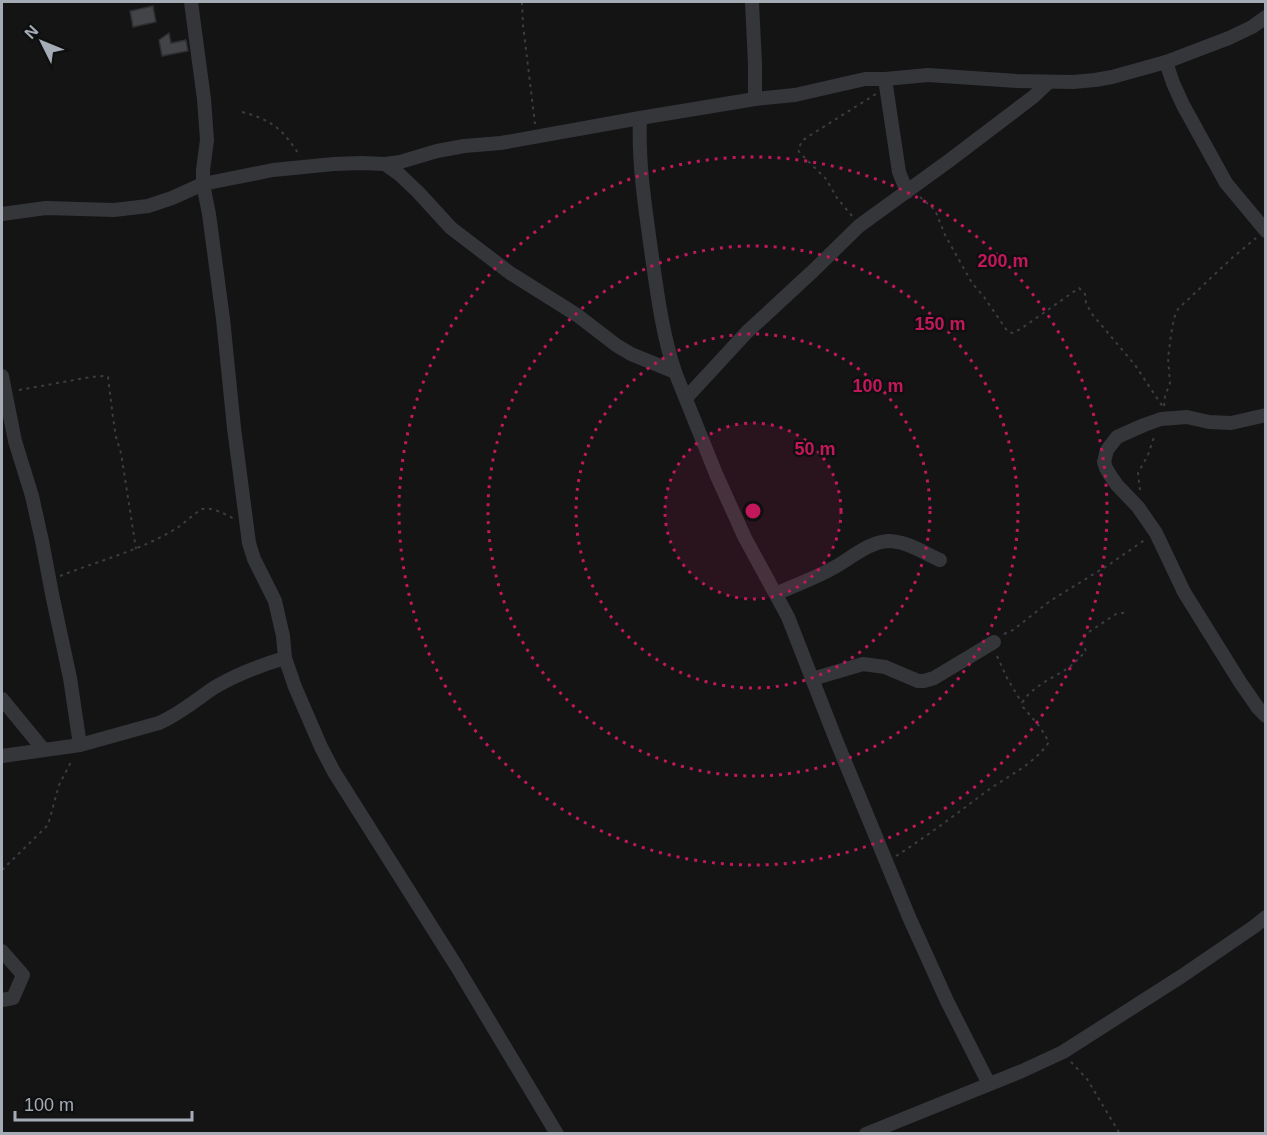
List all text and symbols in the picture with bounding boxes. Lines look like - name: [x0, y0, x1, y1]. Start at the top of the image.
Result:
- north arrow: [12, 12, 72, 72]
- text: N: [21, 22, 42, 42]
- text: 200 m: [977, 251, 1029, 271]
- text: 150 m: [914, 314, 966, 334]
- text: 100 m: [852, 376, 904, 396]
- text: 50 m: [794, 439, 836, 459]
- centre of rings: [743, 501, 763, 521]
- scale bar: [15, 1084, 192, 1122]
- text: 100 m: [24, 1095, 74, 1115]

